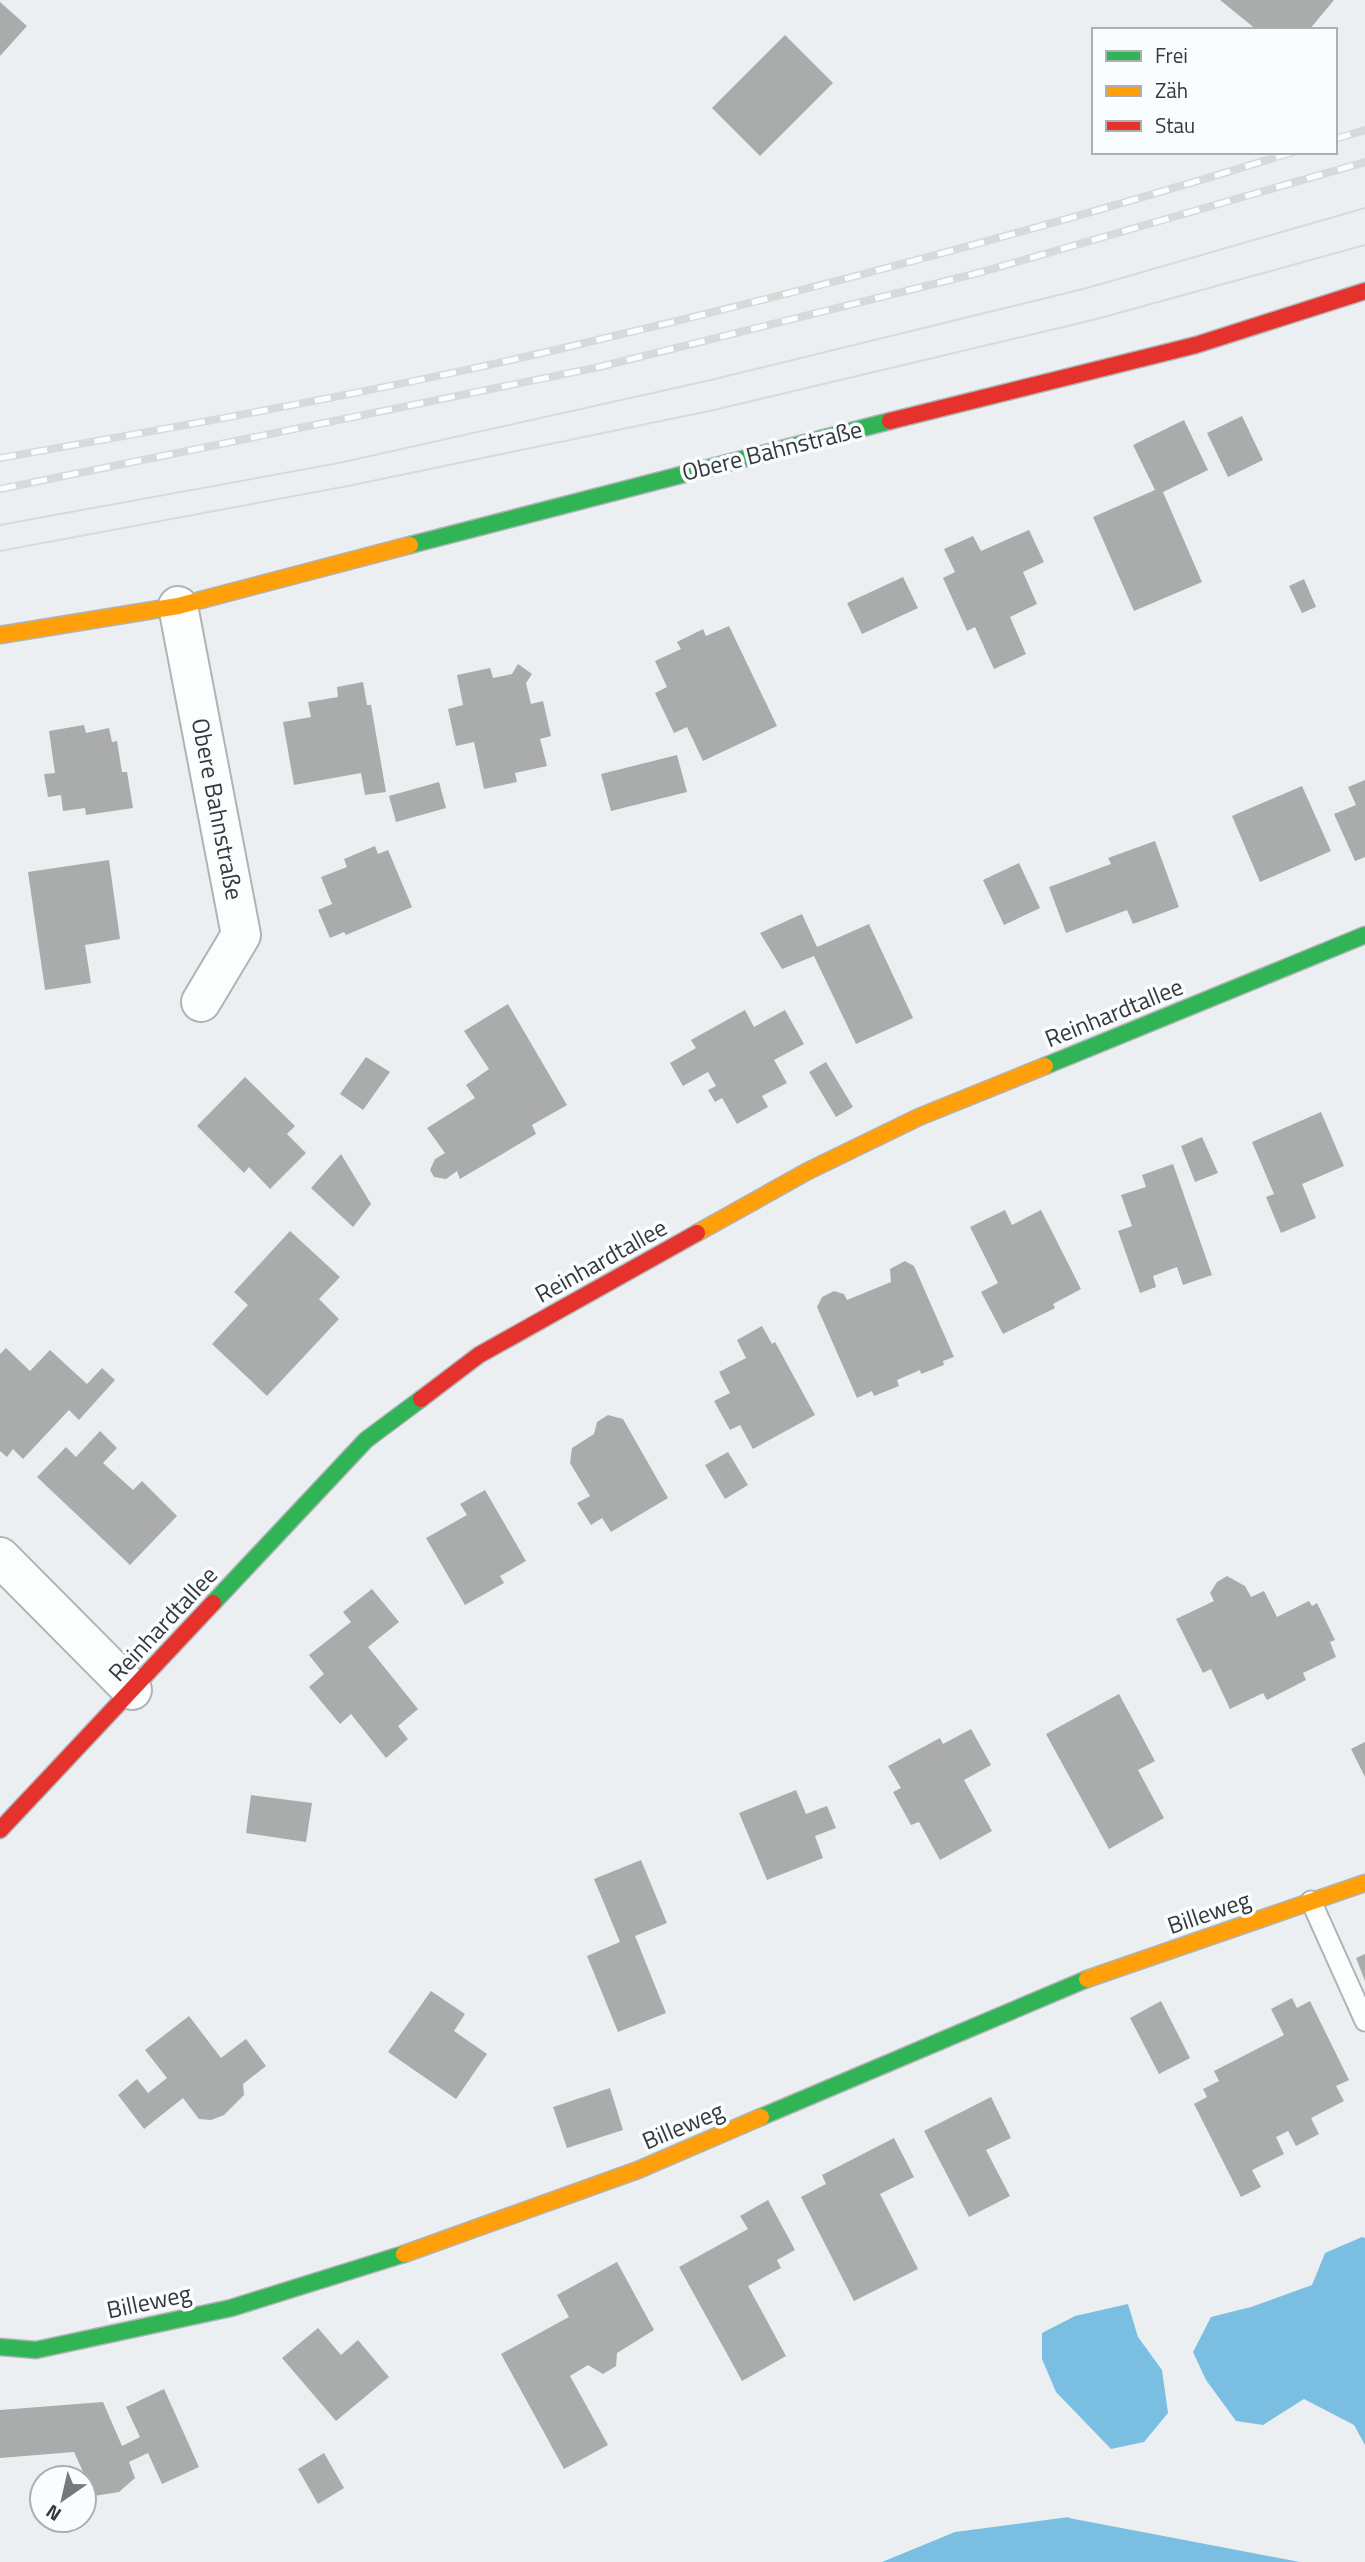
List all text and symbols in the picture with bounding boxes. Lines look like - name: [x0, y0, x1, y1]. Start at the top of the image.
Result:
- legend: [1092, 28, 1337, 154]
- text: Frei: [1155, 39, 1188, 71]
- text: Zäh: [1155, 74, 1188, 106]
- text: Stau: [1155, 109, 1195, 141]
- street label: Obere Bahnstraße: [678, 410, 866, 490]
- street label: Obere Bahnstraße: [183, 715, 253, 903]
- street label: Reinhardtallee: [1039, 968, 1188, 1056]
- street label: Reinhardtallee: [528, 1209, 673, 1311]
- street label: Reinhardtallee: [99, 1558, 225, 1689]
- street label: Billeweg: [1162, 1881, 1255, 1943]
- street label: Billeweg: [636, 2092, 729, 2158]
- street label: Billeweg: [103, 2274, 194, 2328]
- north arrow: [28, 2464, 98, 2534]
- text: N: [40, 2498, 67, 2529]

